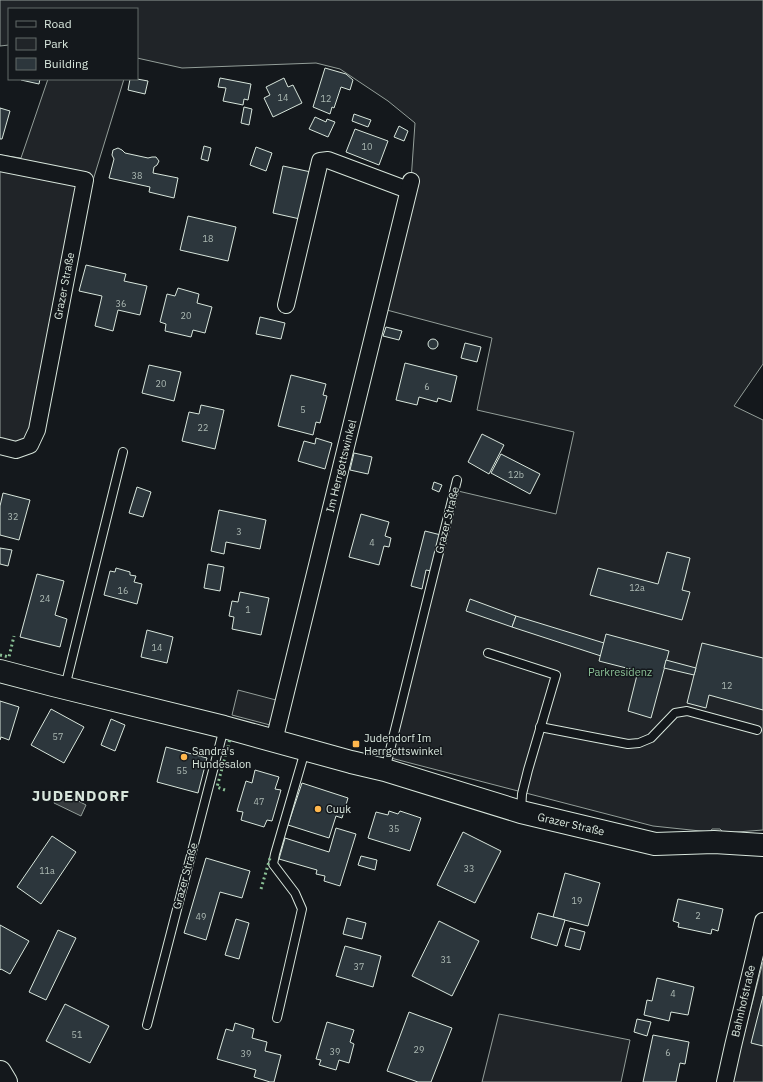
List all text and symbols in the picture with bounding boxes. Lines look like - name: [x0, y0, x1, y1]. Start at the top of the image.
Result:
- legend: [8, 8, 138, 80]
- text: Road: [44, 16, 72, 31]
- text: Park: [44, 36, 69, 51]
- text: Building: [44, 56, 89, 71]
- house number: 14: [278, 92, 288, 103]
- house number: 12: [321, 93, 331, 104]
- house number: 10: [362, 141, 372, 152]
- house number: 38: [132, 170, 142, 181]
- house number: 18: [203, 233, 213, 244]
- street label: Grazer Straße: [51, 251, 77, 321]
- house number: 36: [116, 298, 126, 309]
- house number: 20: [181, 310, 191, 321]
- house number: 20: [156, 378, 166, 389]
- house number: 6: [424, 381, 430, 392]
- house number: 5: [300, 404, 306, 415]
- street label: Im Herrgottswinkel: [323, 418, 359, 514]
- house number: 22: [198, 422, 208, 433]
- house number: 12b: [508, 469, 524, 480]
- street label: Grazer Straße: [432, 485, 462, 555]
- house number: 32: [8, 511, 18, 522]
- house number: 3: [236, 526, 242, 537]
- house number: 4: [369, 537, 375, 548]
- house number: 12a: [629, 582, 645, 593]
- house number: 16: [118, 585, 128, 596]
- house number: 24: [40, 593, 50, 604]
- house number: 1: [245, 604, 251, 615]
- house number: 14: [152, 642, 162, 653]
- park label: Parkresidenz: [588, 665, 652, 679]
- house number: 12: [722, 680, 732, 691]
- house number: 57: [53, 731, 63, 742]
- place label: Judendorf Im Herrgottswinkel: [364, 731, 443, 758]
- marker: Judendorf Im Herrgottswinkel: [351, 739, 361, 749]
- place label: Sandra's Hundesalon: [192, 744, 251, 771]
- marker: Sandra's Hundesalon: [179, 752, 189, 762]
- house number: 55: [177, 765, 187, 776]
- district label: JUDENDORF: [32, 786, 130, 805]
- house number: 47: [254, 796, 264, 807]
- place label: Cuuk: [326, 802, 351, 816]
- marker: Cuuk: [313, 804, 323, 814]
- street label: Grazer Straße: [536, 809, 606, 839]
- house number: 35: [389, 823, 399, 834]
- street label: Grazer Straße: [169, 841, 201, 911]
- house number: 33: [464, 863, 474, 874]
- house number: 11a: [39, 865, 55, 876]
- house number: 19: [572, 895, 582, 906]
- house number: 2: [695, 910, 701, 921]
- house number: 49: [196, 911, 206, 922]
- house number: 31: [441, 954, 451, 965]
- house number: 37: [354, 961, 364, 972]
- street label: Bahnhofstraße: [728, 964, 758, 1038]
- house number: 4: [670, 988, 676, 999]
- house number: 51: [72, 1029, 82, 1040]
- house number: 29: [414, 1044, 424, 1055]
- house number: 39: [330, 1046, 340, 1057]
- house number: 6: [665, 1047, 671, 1058]
- house number: 39: [241, 1048, 251, 1059]

